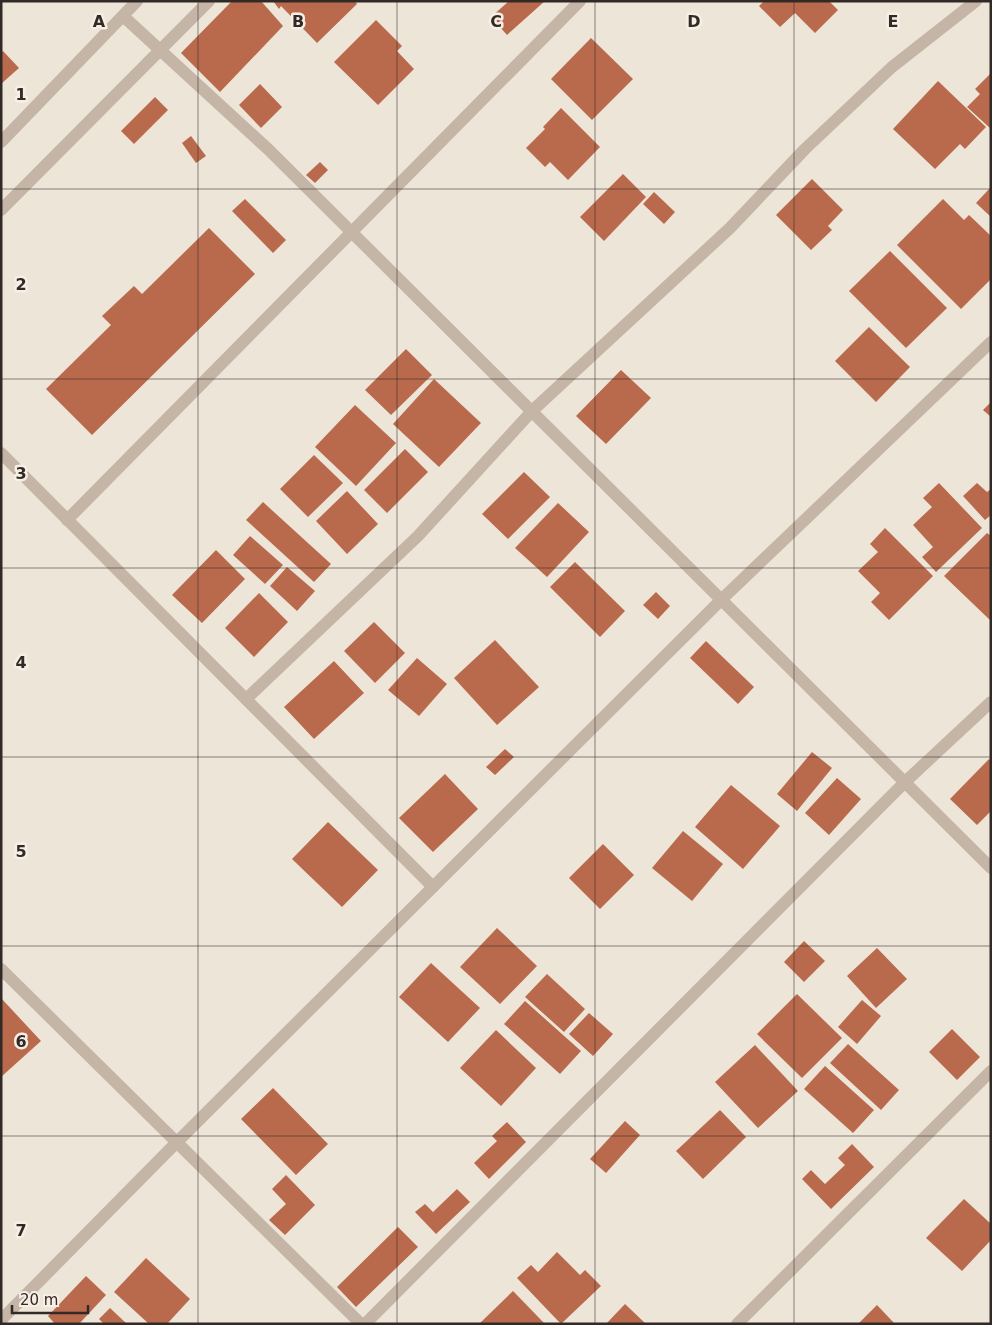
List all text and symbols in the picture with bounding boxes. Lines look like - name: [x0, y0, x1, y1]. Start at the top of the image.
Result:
- text: A: [93, 12, 106, 31]
- text: B: [292, 12, 304, 31]
- text: C: [490, 12, 502, 31]
- text: D: [687, 12, 701, 31]
- text: E: [888, 12, 898, 31]
- text: 1: [15, 85, 27, 104]
- text: 2: [15, 275, 27, 294]
- text: 3: [15, 464, 27, 483]
- text: 4: [15, 653, 27, 672]
- text: 5: [15, 842, 27, 861]
- text: 6: [15, 1032, 27, 1051]
- text: 7: [15, 1221, 27, 1240]
- scale bar: [12, 1282, 89, 1314]
- text: 20 m: [20, 1291, 58, 1309]

